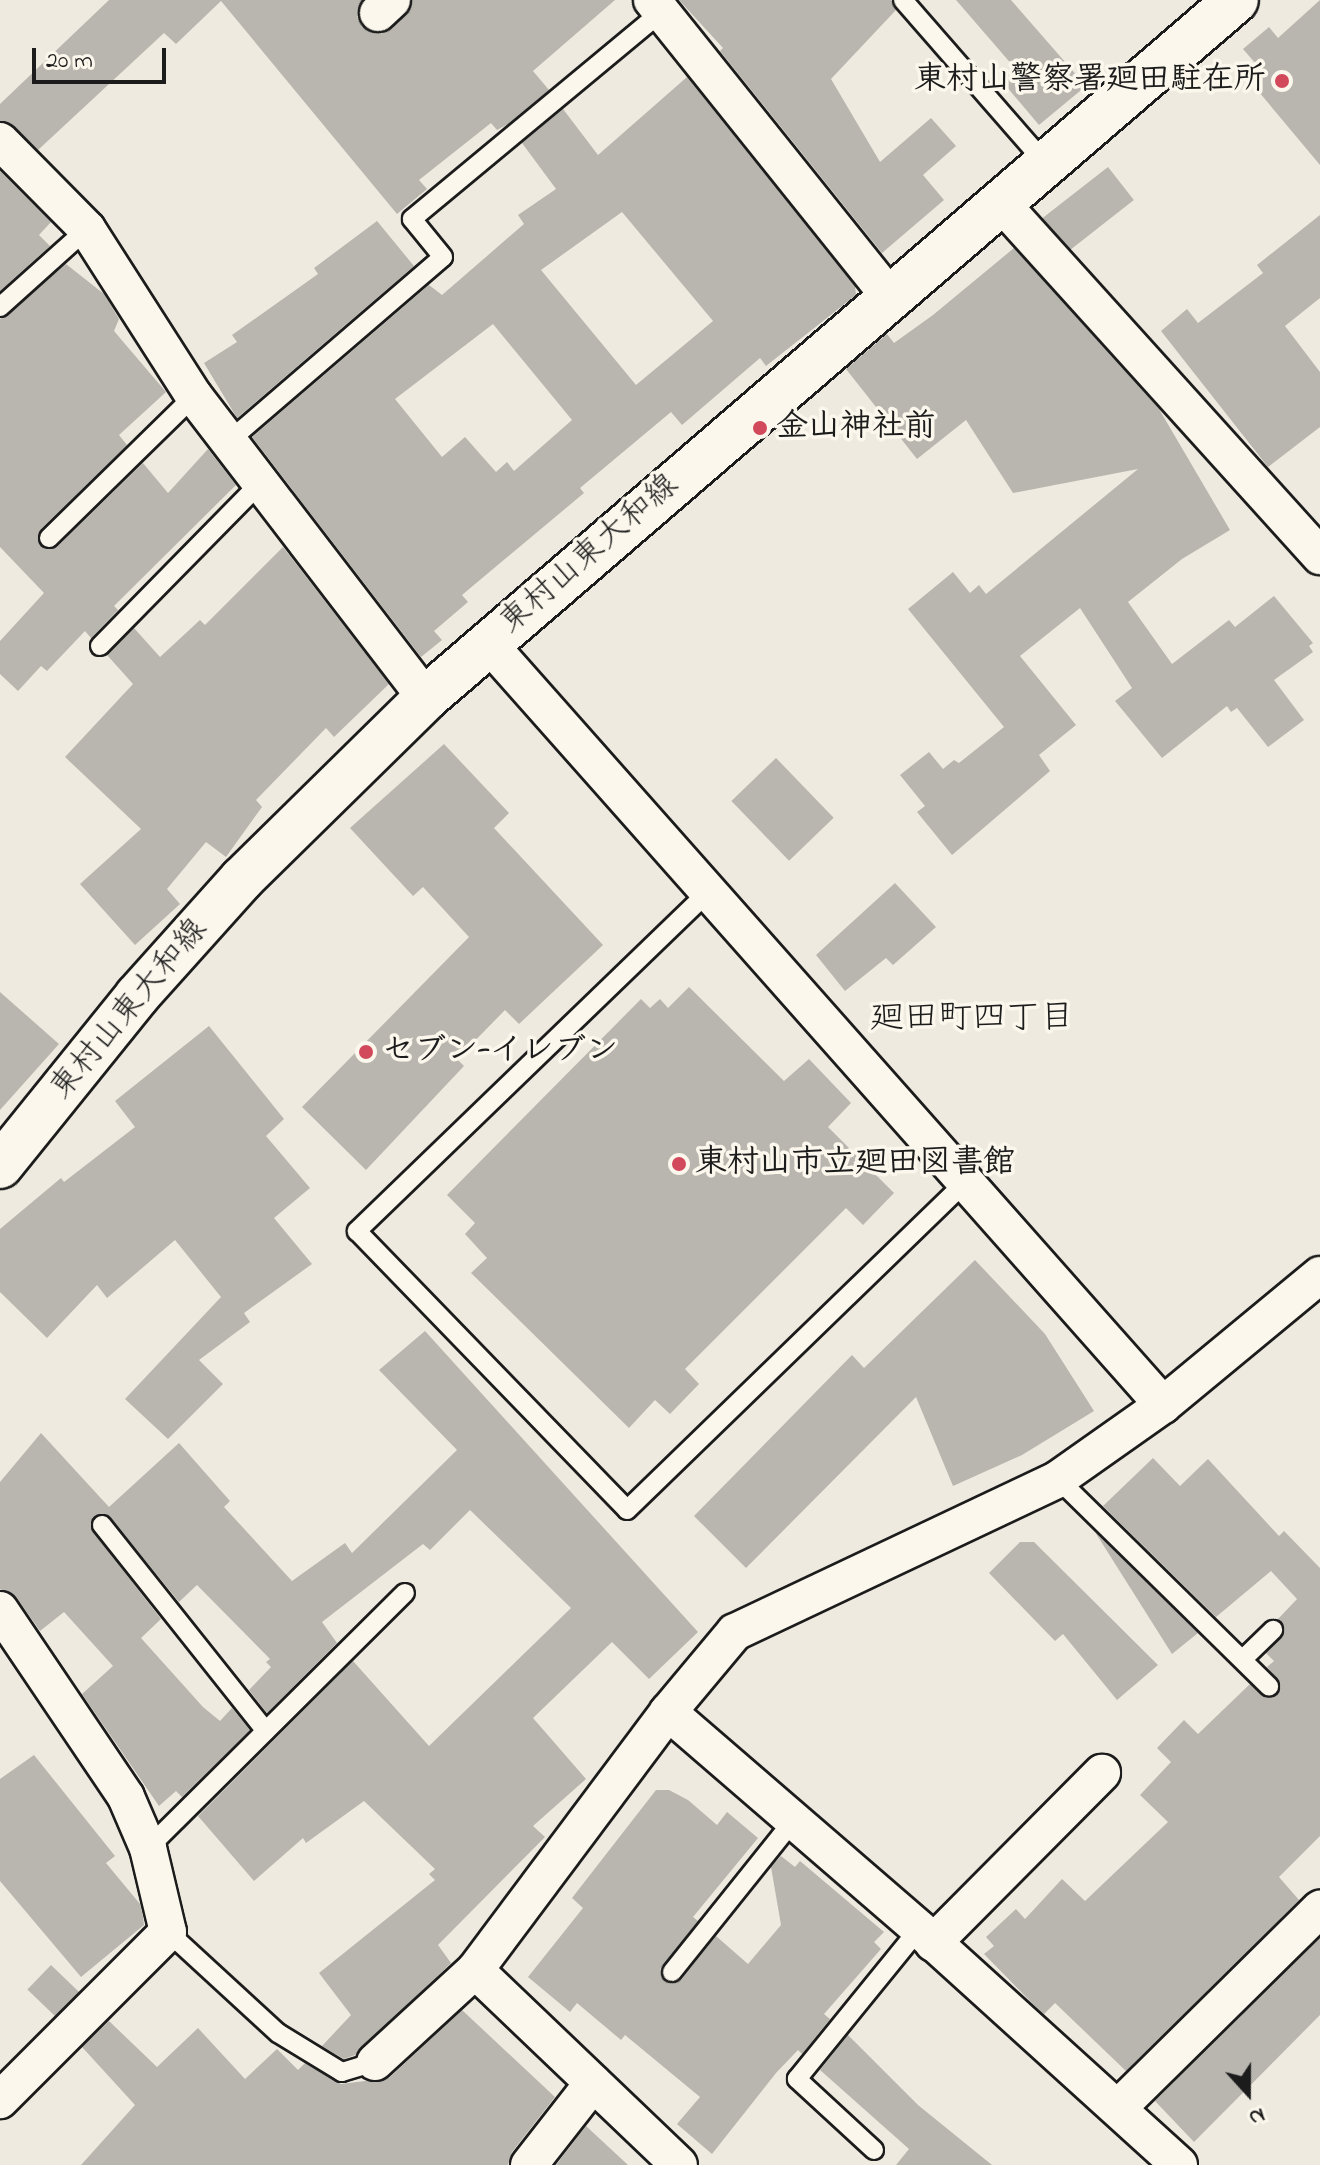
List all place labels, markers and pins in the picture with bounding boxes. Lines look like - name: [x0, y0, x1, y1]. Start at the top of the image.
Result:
- place label: 東村山警察署廻田駐在所: [914, 62, 1266, 100]
- marker: 東村山警察署廻田駐在所: [1273, 72, 1291, 90]
- place label: 金山神社前: [776, 409, 936, 447]
- marker: 金山神社前: [751, 419, 769, 437]
- place label: セブン-イレブン: [382, 1033, 618, 1071]
- marker: セブン-イレブン: [357, 1043, 375, 1061]
- place label: 東村山市立廻田図書館: [695, 1145, 1015, 1183]
- marker: 東村山市立廻田図書館: [670, 1155, 688, 1173]

